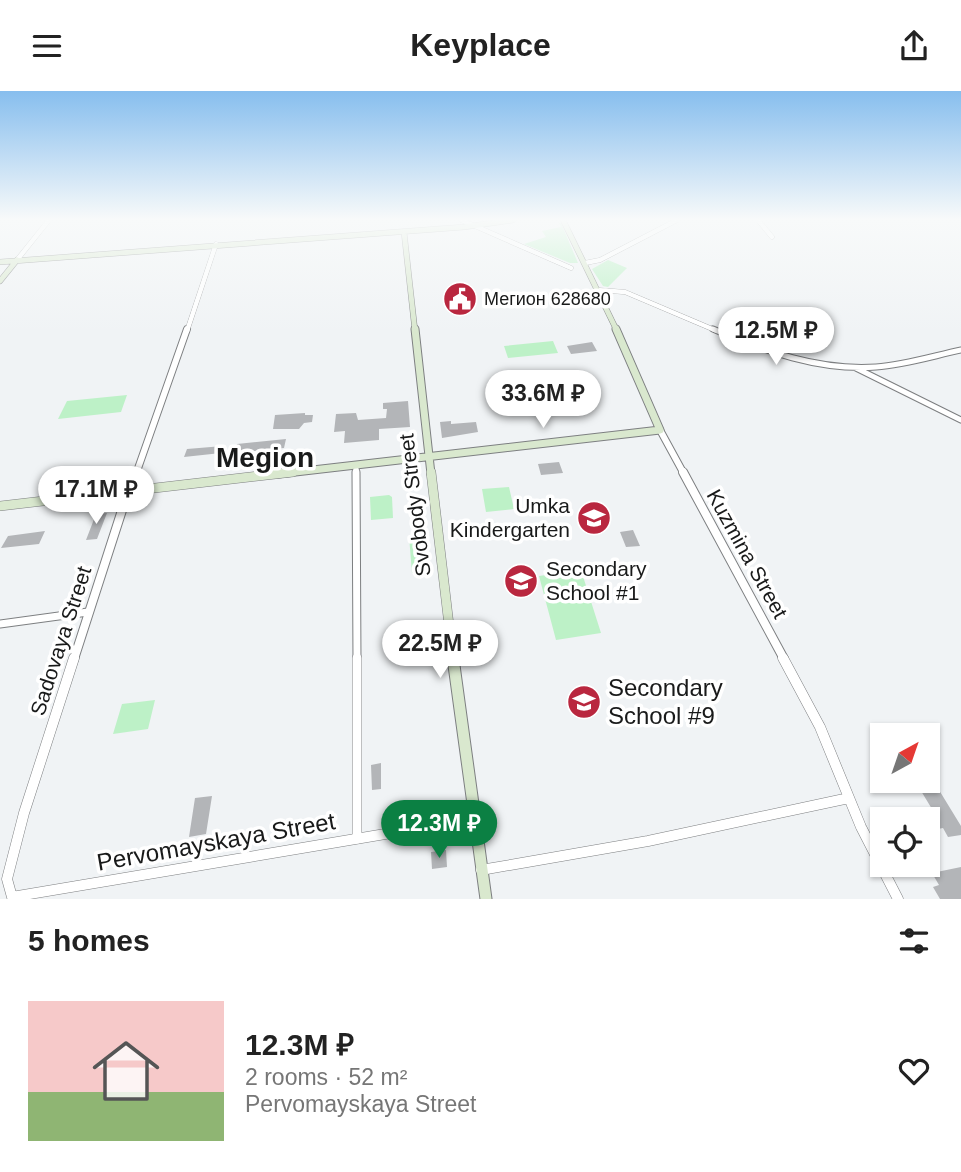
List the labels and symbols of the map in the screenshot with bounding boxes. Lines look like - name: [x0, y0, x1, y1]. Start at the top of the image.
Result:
- public building icon: Мегион 628680: [441, 280, 479, 318]
- place label: Мегион 628680: [484, 289, 611, 309]
- pin: 12.5M ₽: [711, 307, 841, 367]
- pin: 33.6M ₽: [478, 371, 608, 430]
- street label: Svobody Street: [394, 432, 435, 578]
- district label: Megion: [216, 442, 314, 473]
- pin: 17.1M ₽: [31, 467, 161, 526]
- street label: Kuzmina Street: [703, 485, 792, 622]
- place label: Umka Kindergarten: [450, 494, 570, 541]
- school or university icon: Umka Kindergarten: [575, 499, 613, 537]
- place label: Secondary School #1: [546, 557, 647, 604]
- school or university icon: Secondary School #1: [502, 562, 540, 600]
- street label: Sadovaya Street: [26, 563, 96, 718]
- pin: 22.5M ₽: [375, 621, 505, 680]
- place label: Secondary School #9: [608, 674, 723, 729]
- school or university icon: Secondary School #9: [565, 683, 603, 721]
- north arrow: [870, 723, 940, 793]
- pin: 12.3M ₽: [374, 801, 504, 860]
- street label: Pervomayskaya Street: [95, 807, 337, 876]

